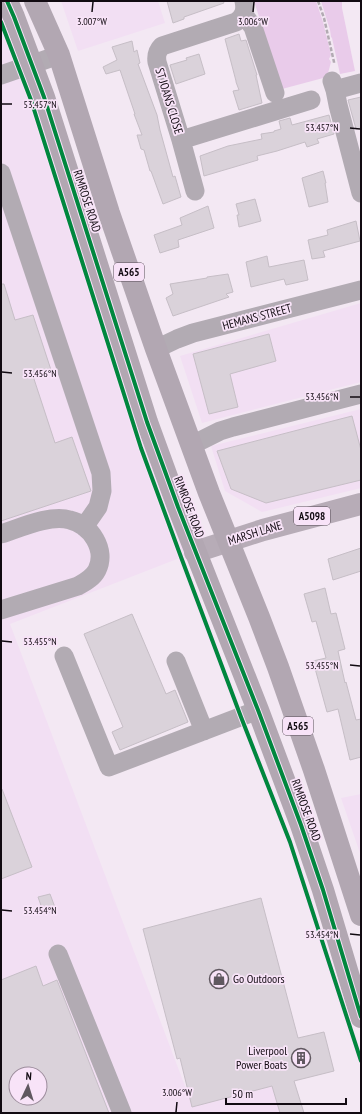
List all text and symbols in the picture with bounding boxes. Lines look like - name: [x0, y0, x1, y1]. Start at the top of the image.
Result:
- text: 3.007°W: [77, 15, 107, 28]
- text: 3.006°W: [238, 15, 268, 28]
- street label: ST JOANS CLOSE: [152, 66, 187, 136]
- text: 53.457°N: [23, 98, 57, 111]
- text: 53.457°N: [305, 121, 339, 134]
- street label: RIMROSE ROAD: [70, 168, 105, 234]
- road number: A565: [114, 263, 144, 281]
- street label: HEMANS STREET: [221, 300, 294, 333]
- text: 53.456°N: [23, 367, 57, 380]
- text: 53.456°N: [305, 390, 339, 403]
- street label: RIMROSE ROAD: [171, 474, 208, 540]
- road number: A5098: [294, 507, 330, 525]
- street label: MARSH LANE: [226, 517, 284, 548]
- text: 53.455°N: [23, 635, 57, 648]
- text: 53.455°N: [305, 659, 339, 672]
- road number: A565: [283, 717, 313, 735]
- street label: RIMROSE ROAD: [288, 777, 325, 843]
- text: 53.454°N: [23, 904, 57, 917]
- text: 53.454°N: [305, 928, 339, 941]
- shop icon: Go Outdoors: [208, 968, 230, 990]
- place label: Go Outdoors: [233, 971, 285, 986]
- place label: Liverpool Power Boats: [236, 1043, 287, 1072]
- building icon: Liverpool Power Boats: [290, 1047, 312, 1069]
- north arrow: [8, 1066, 48, 1106]
- text: N: [25, 1069, 32, 1083]
- scale bar: [226, 1080, 346, 1106]
- text: 3.006°W: [162, 1086, 192, 1099]
- text: 50 m: [232, 1086, 253, 1101]

